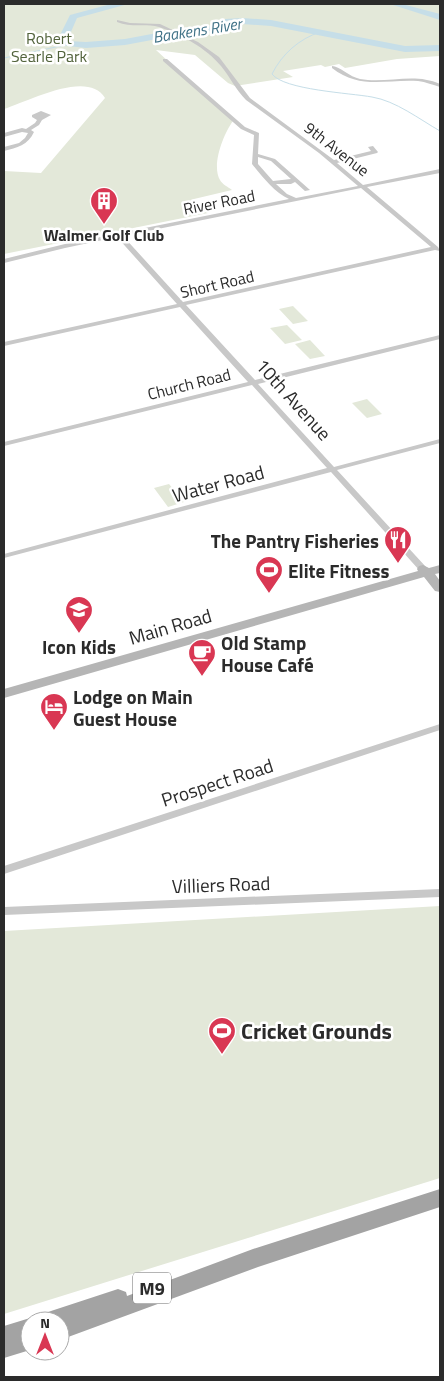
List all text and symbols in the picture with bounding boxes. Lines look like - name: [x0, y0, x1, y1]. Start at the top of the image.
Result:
- water label: Baakens River: [151, 11, 245, 49]
- park label: Robert Searle Park: [11, 26, 87, 68]
- street label: 9th Avenue: [299, 116, 375, 182]
- street label: River Road: [181, 183, 257, 221]
- building icon: Walmer Golf Club: [89, 186, 119, 225]
- place label: Walmer Golf Club: [44, 223, 165, 247]
- street label: Short Road: [178, 264, 256, 304]
- street label: 10th Avenue: [249, 351, 339, 447]
- street label: Church Road: [145, 362, 233, 406]
- street label: Water Road: [169, 457, 267, 509]
- restaurant icon: The Pantry Fisheries: [383, 525, 413, 564]
- place label: The Pantry Fisheries: [211, 526, 379, 555]
- sports icon: Elite Fitness: [254, 555, 284, 594]
- place label: Elite Fitness: [288, 556, 389, 585]
- school or university icon: Icon Kids: [64, 595, 94, 634]
- street label: Main Road: [125, 600, 215, 652]
- place label: Old Stamp House Café: [221, 628, 314, 679]
- place label: Icon Kids: [42, 632, 116, 661]
- cafe icon: Old Stamp House Café: [187, 638, 217, 677]
- place label: Lodge on Main Guest House: [73, 682, 193, 733]
- hotel icon: Lodge on Main Guest House: [39, 692, 69, 731]
- street label: Prospect Road: [157, 750, 277, 814]
- street label: Villiers Road: [171, 868, 271, 900]
- place label: Cricket Grounds: [241, 1014, 392, 1048]
- sports icon: Cricket Grounds: [207, 1016, 237, 1055]
- road number: M9: [133, 1273, 171, 1304]
- north arrow: [20, 1311, 70, 1361]
- text: N: [40, 1312, 50, 1333]

